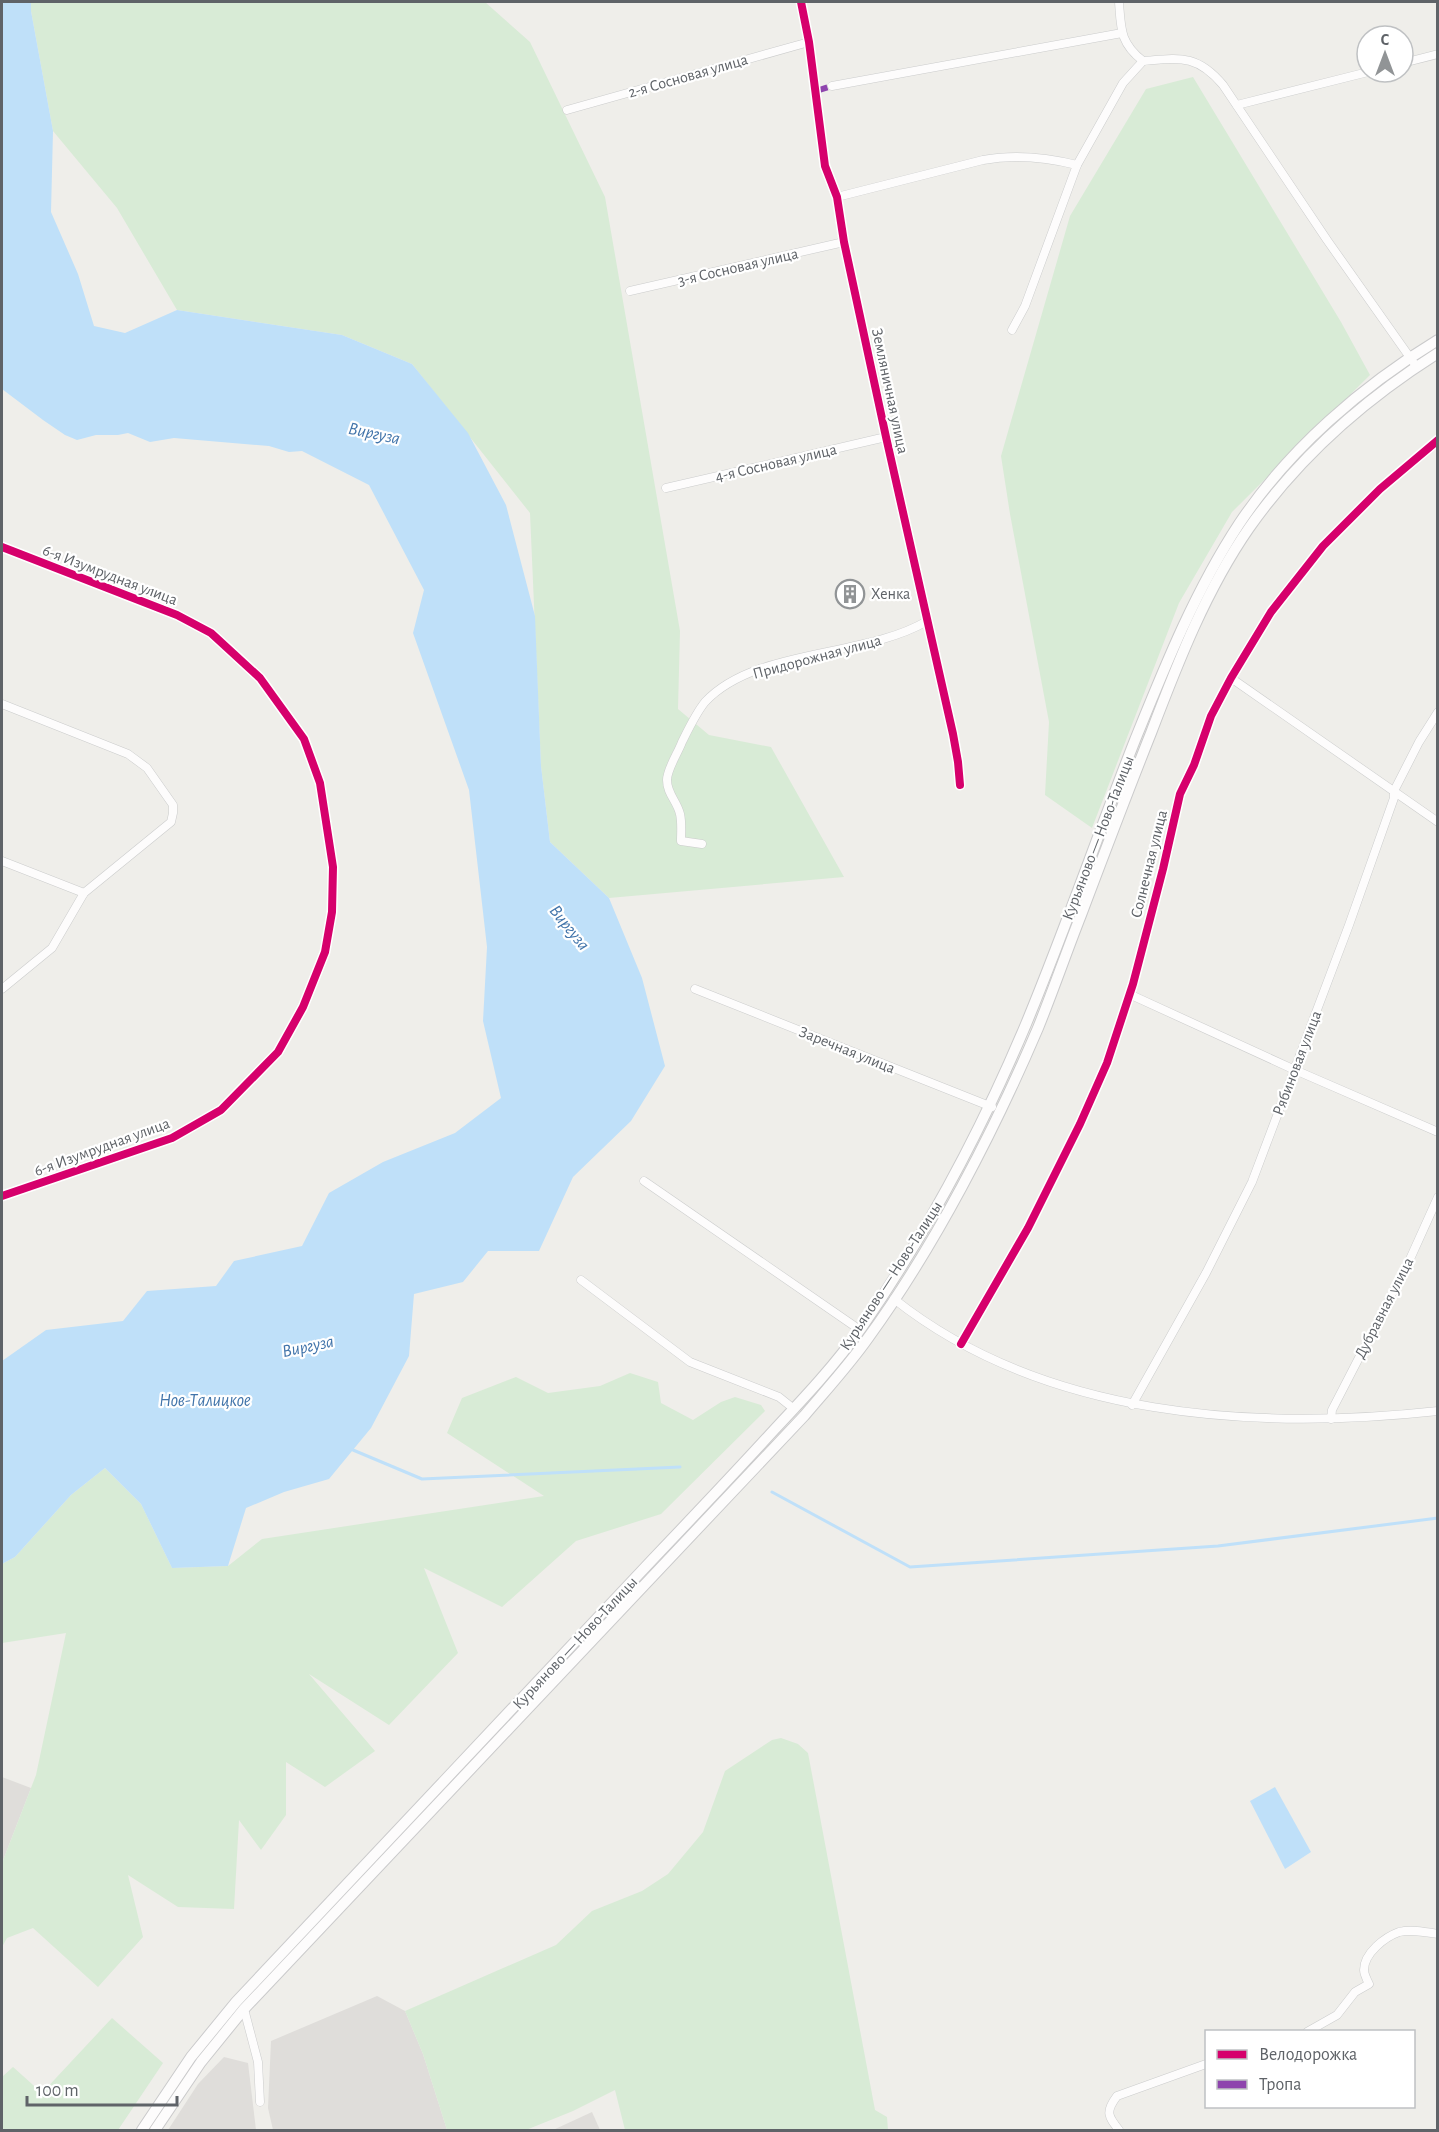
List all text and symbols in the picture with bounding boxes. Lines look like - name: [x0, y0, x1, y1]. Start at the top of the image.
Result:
- north arrow: [1355, 24, 1415, 84]
- text: С: [1381, 32, 1390, 48]
- street label: 2-я Сосновая улица: [626, 51, 750, 102]
- street label: 3-я Сосновая улица: [676, 245, 800, 290]
- street label: Земляничная улица: [868, 327, 911, 455]
- water label: Виргуза: [347, 420, 401, 448]
- street label: 4-я Сосновая улица: [714, 441, 839, 486]
- street label: 6-я Изумрудная улица: [40, 542, 180, 609]
- building icon: Хенка: [834, 578, 866, 610]
- place label: Хенка: [871, 586, 910, 602]
- street label: Придорожная улица: [751, 632, 883, 683]
- street label: Курьяново — Ново-Талицы: [1059, 754, 1138, 923]
- street label: Солнечная улица: [1128, 808, 1171, 920]
- water label: Виргуза: [546, 902, 592, 954]
- street label: Рябиновая улица: [1270, 1008, 1325, 1118]
- street label: Заречная улица: [796, 1023, 897, 1077]
- street label: 6-я Изумрудная улица: [32, 1115, 172, 1180]
- street label: Курьяново — Ново-Талицы: [837, 1198, 946, 1354]
- street label: Дубравная улица: [1352, 1255, 1417, 1362]
- water label: Виргуза: [281, 1333, 335, 1361]
- water label: Нов-Талицкое: [159, 1392, 251, 1410]
- street label: Курьяново — Ново-Талицы: [510, 1574, 641, 1713]
- legend: [1205, 2030, 1415, 2108]
- text: Велодорожка: [1259, 2046, 1357, 2064]
- scale bar: [27, 2069, 177, 2107]
- text: Тропа: [1259, 2076, 1302, 2094]
- text: 100 m: [36, 2082, 79, 2100]

